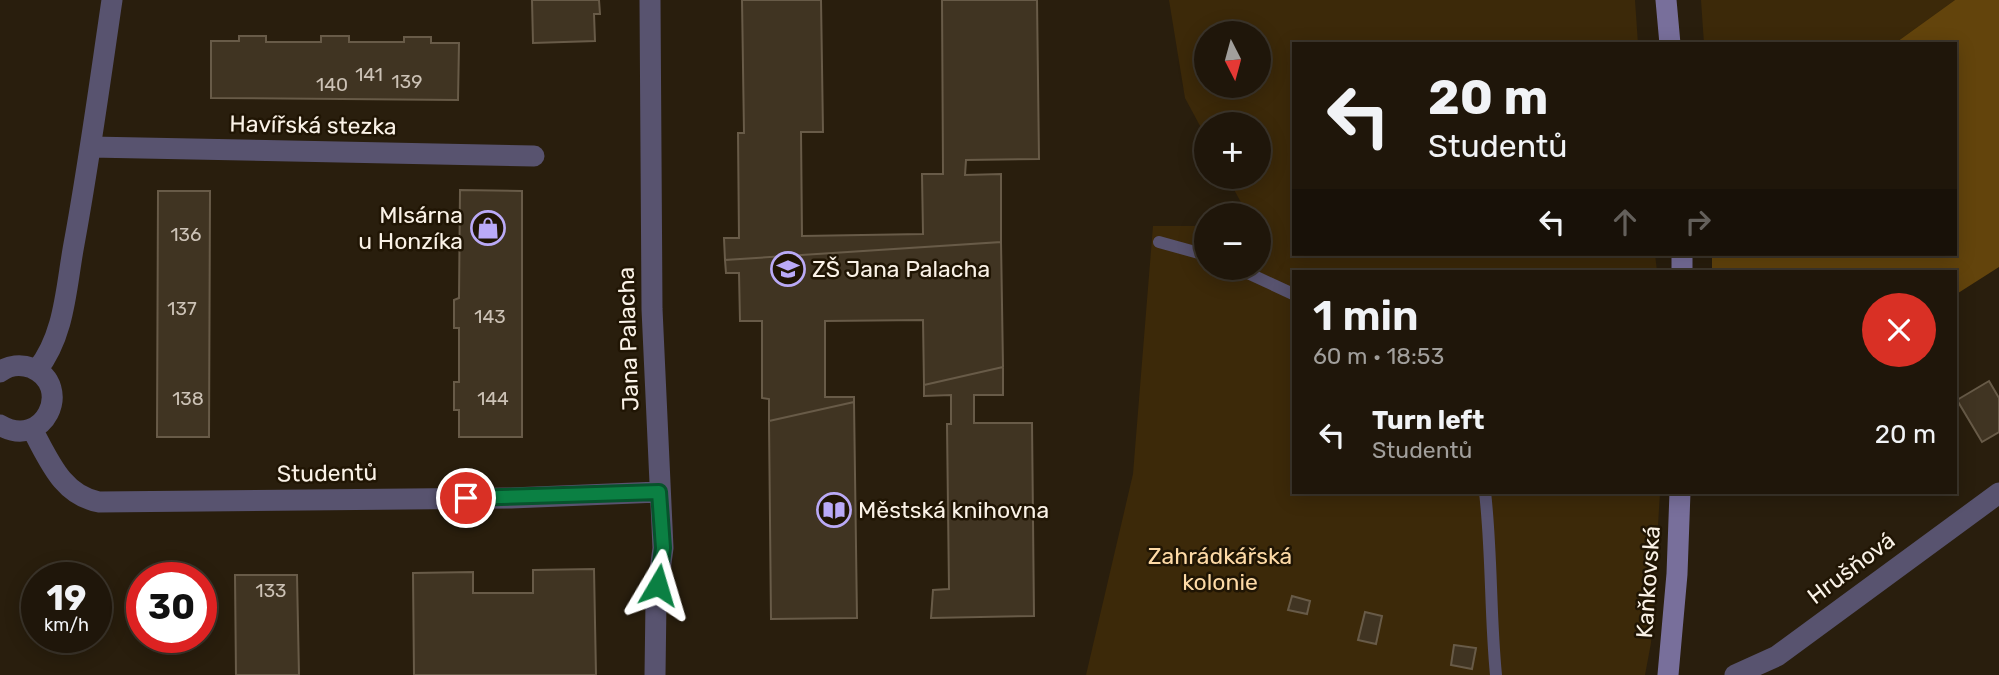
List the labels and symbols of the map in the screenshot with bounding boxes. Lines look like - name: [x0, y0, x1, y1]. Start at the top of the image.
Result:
- north arrow: [1194, 21, 1270, 98]
- house number: 141: [355, 63, 383, 86]
- house number: 139: [392, 70, 422, 93]
- house number: 140: [316, 73, 348, 96]
- street label: Havířská stezka: [229, 110, 397, 140]
- place label: Mlsárna u Honzíka: [358, 201, 463, 255]
- shop icon: Mlsárna u Honzíka: [469, 209, 507, 247]
- house number: 136: [170, 223, 202, 246]
- school or university icon: ZŠ Jana Palacha: [769, 250, 807, 288]
- place label: ZŠ Jana Palacha: [812, 255, 990, 283]
- street label: Jana Palacha: [611, 266, 645, 412]
- house number: 137: [167, 297, 197, 320]
- house number: 143: [474, 305, 506, 328]
- house number: 138: [172, 387, 204, 410]
- house number: 144: [477, 387, 509, 410]
- street label: Studentů: [277, 458, 377, 488]
- pin: [436, 468, 496, 528]
- library icon: Městská knihovna: [815, 491, 853, 529]
- place label: Městská knihovna: [858, 496, 1049, 524]
- street label: Kaňkovská: [1630, 525, 1666, 639]
- street label: Hrušňová: [1802, 526, 1900, 610]
- park label: Zahrádkářská kolonie: [1148, 542, 1292, 596]
- position arrow: [621, 548, 695, 622]
- speed limit sign: 30: [126, 562, 217, 653]
- house number: 133: [256, 579, 286, 602]

